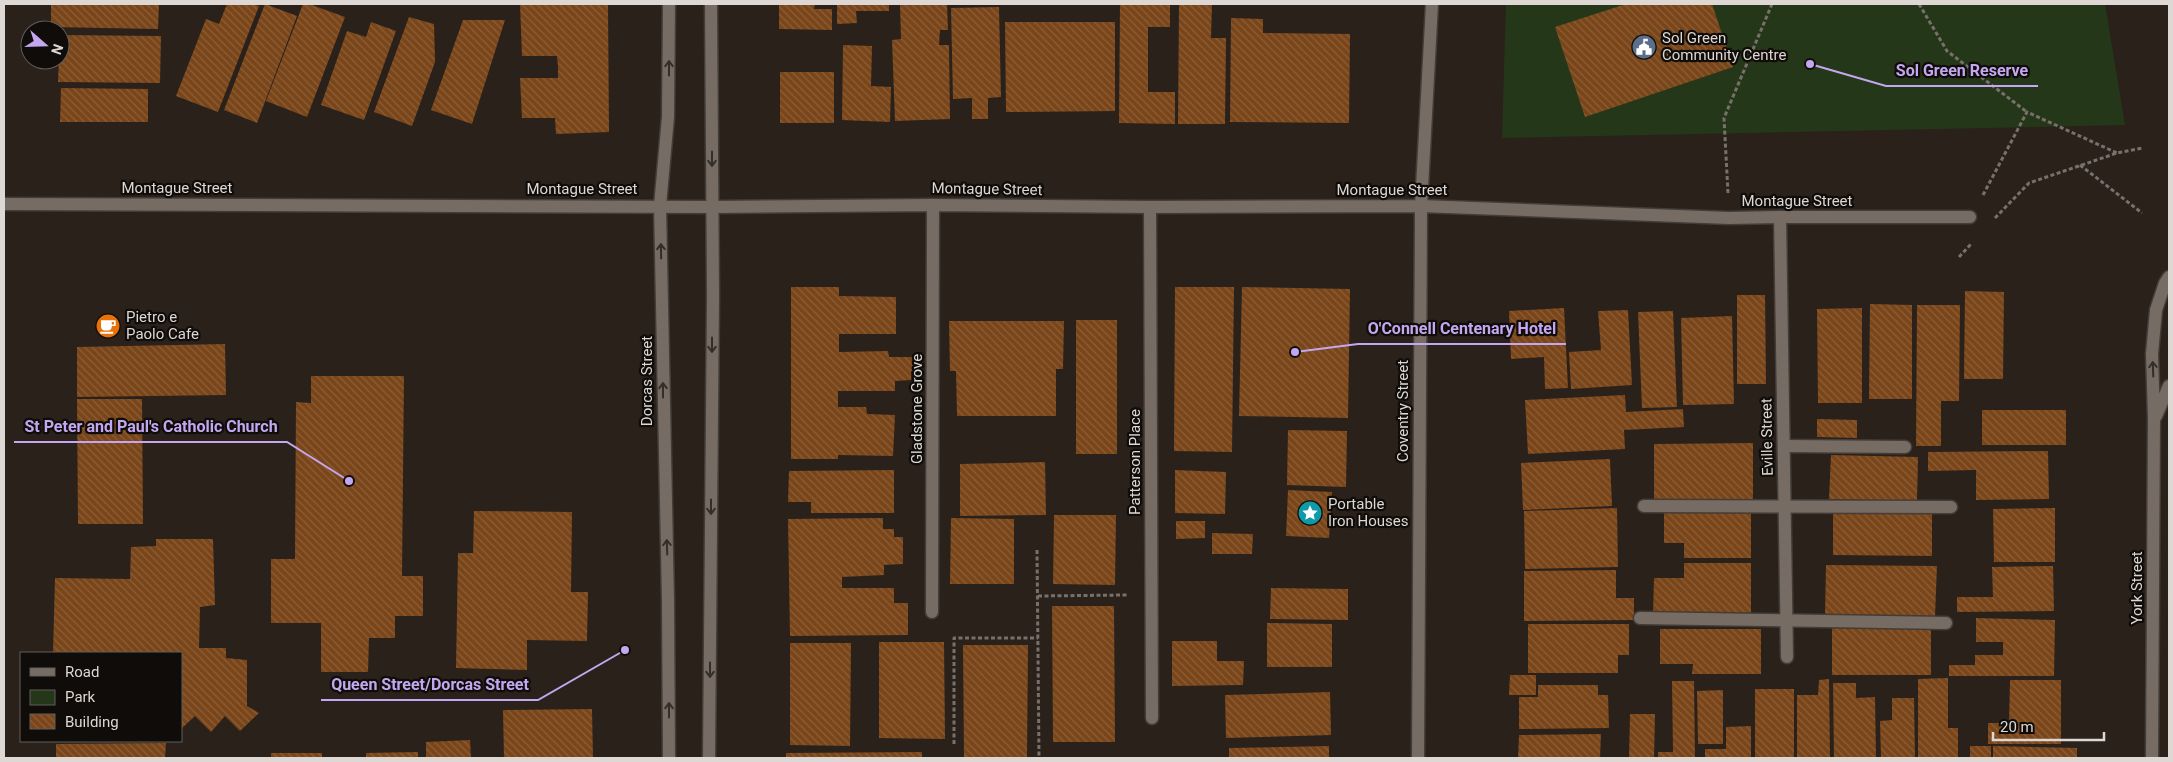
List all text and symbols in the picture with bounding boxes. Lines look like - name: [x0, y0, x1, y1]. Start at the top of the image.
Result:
- north arrow: [20, 20, 70, 70]
- place label: Sol Green Community Centre: [1662, 29, 1786, 64]
- public building icon: Sol Green Community Centre: [1631, 34, 1657, 60]
- text: N: [48, 42, 66, 57]
- callout: Sol Green Reserve: [1886, 55, 2038, 86]
- one-way arrow: [664, 61, 674, 77]
- text: Sol Green Reserve: [1896, 61, 2029, 80]
- one-way arrow: [707, 150, 717, 167]
- street label: Montague Street: [122, 179, 233, 197]
- street label: Montague Street: [931, 179, 1043, 199]
- street label: Montague Street: [527, 180, 638, 198]
- street label: Montague Street: [1337, 181, 1448, 199]
- street label: Montague Street: [1742, 192, 1853, 210]
- one-way arrow: [656, 243, 666, 260]
- place label: Pietro e Paolo Cafe: [126, 308, 199, 343]
- cafe icon: Pietro e Paolo Cafe: [95, 313, 121, 339]
- callout: O'Connell Centenary Hotel: [1358, 313, 1566, 344]
- text: O'Connell Centenary Hotel: [1368, 319, 1556, 338]
- street label: Dorcas Street: [638, 336, 656, 426]
- one-way arrow: [707, 336, 717, 352]
- street label: Gladstone Grove: [908, 354, 926, 464]
- street label: Coventry Street: [1394, 360, 1412, 462]
- one-way arrow: [2148, 362, 2157, 378]
- one-way arrow: [658, 382, 668, 398]
- street label: Eville Street: [1757, 398, 1777, 476]
- street label: Patterson Place: [1126, 409, 1144, 515]
- callout: St Peter and Paul's Catholic Church: [14, 411, 287, 442]
- text: St Peter and Paul's Catholic Church: [24, 417, 278, 436]
- place label: Portable Iron Houses: [1328, 495, 1409, 530]
- one-way arrow: [706, 498, 716, 515]
- place icon: Portable Iron Houses: [1297, 500, 1323, 526]
- one-way arrow: [662, 539, 671, 555]
- street label: York Street: [2128, 551, 2146, 625]
- legend: [20, 652, 182, 742]
- one-way arrow: [705, 661, 715, 677]
- text: Road: [65, 663, 99, 681]
- callout: Queen Street/Dorcas Street: [321, 669, 538, 700]
- text: Queen Street/Dorcas Street: [331, 675, 529, 694]
- text: Park: [65, 688, 96, 706]
- one-way arrow: [664, 702, 674, 718]
- scale bar: [1993, 710, 2104, 742]
- text: Building: [65, 713, 119, 731]
- text: 20 m: [2000, 718, 2034, 736]

